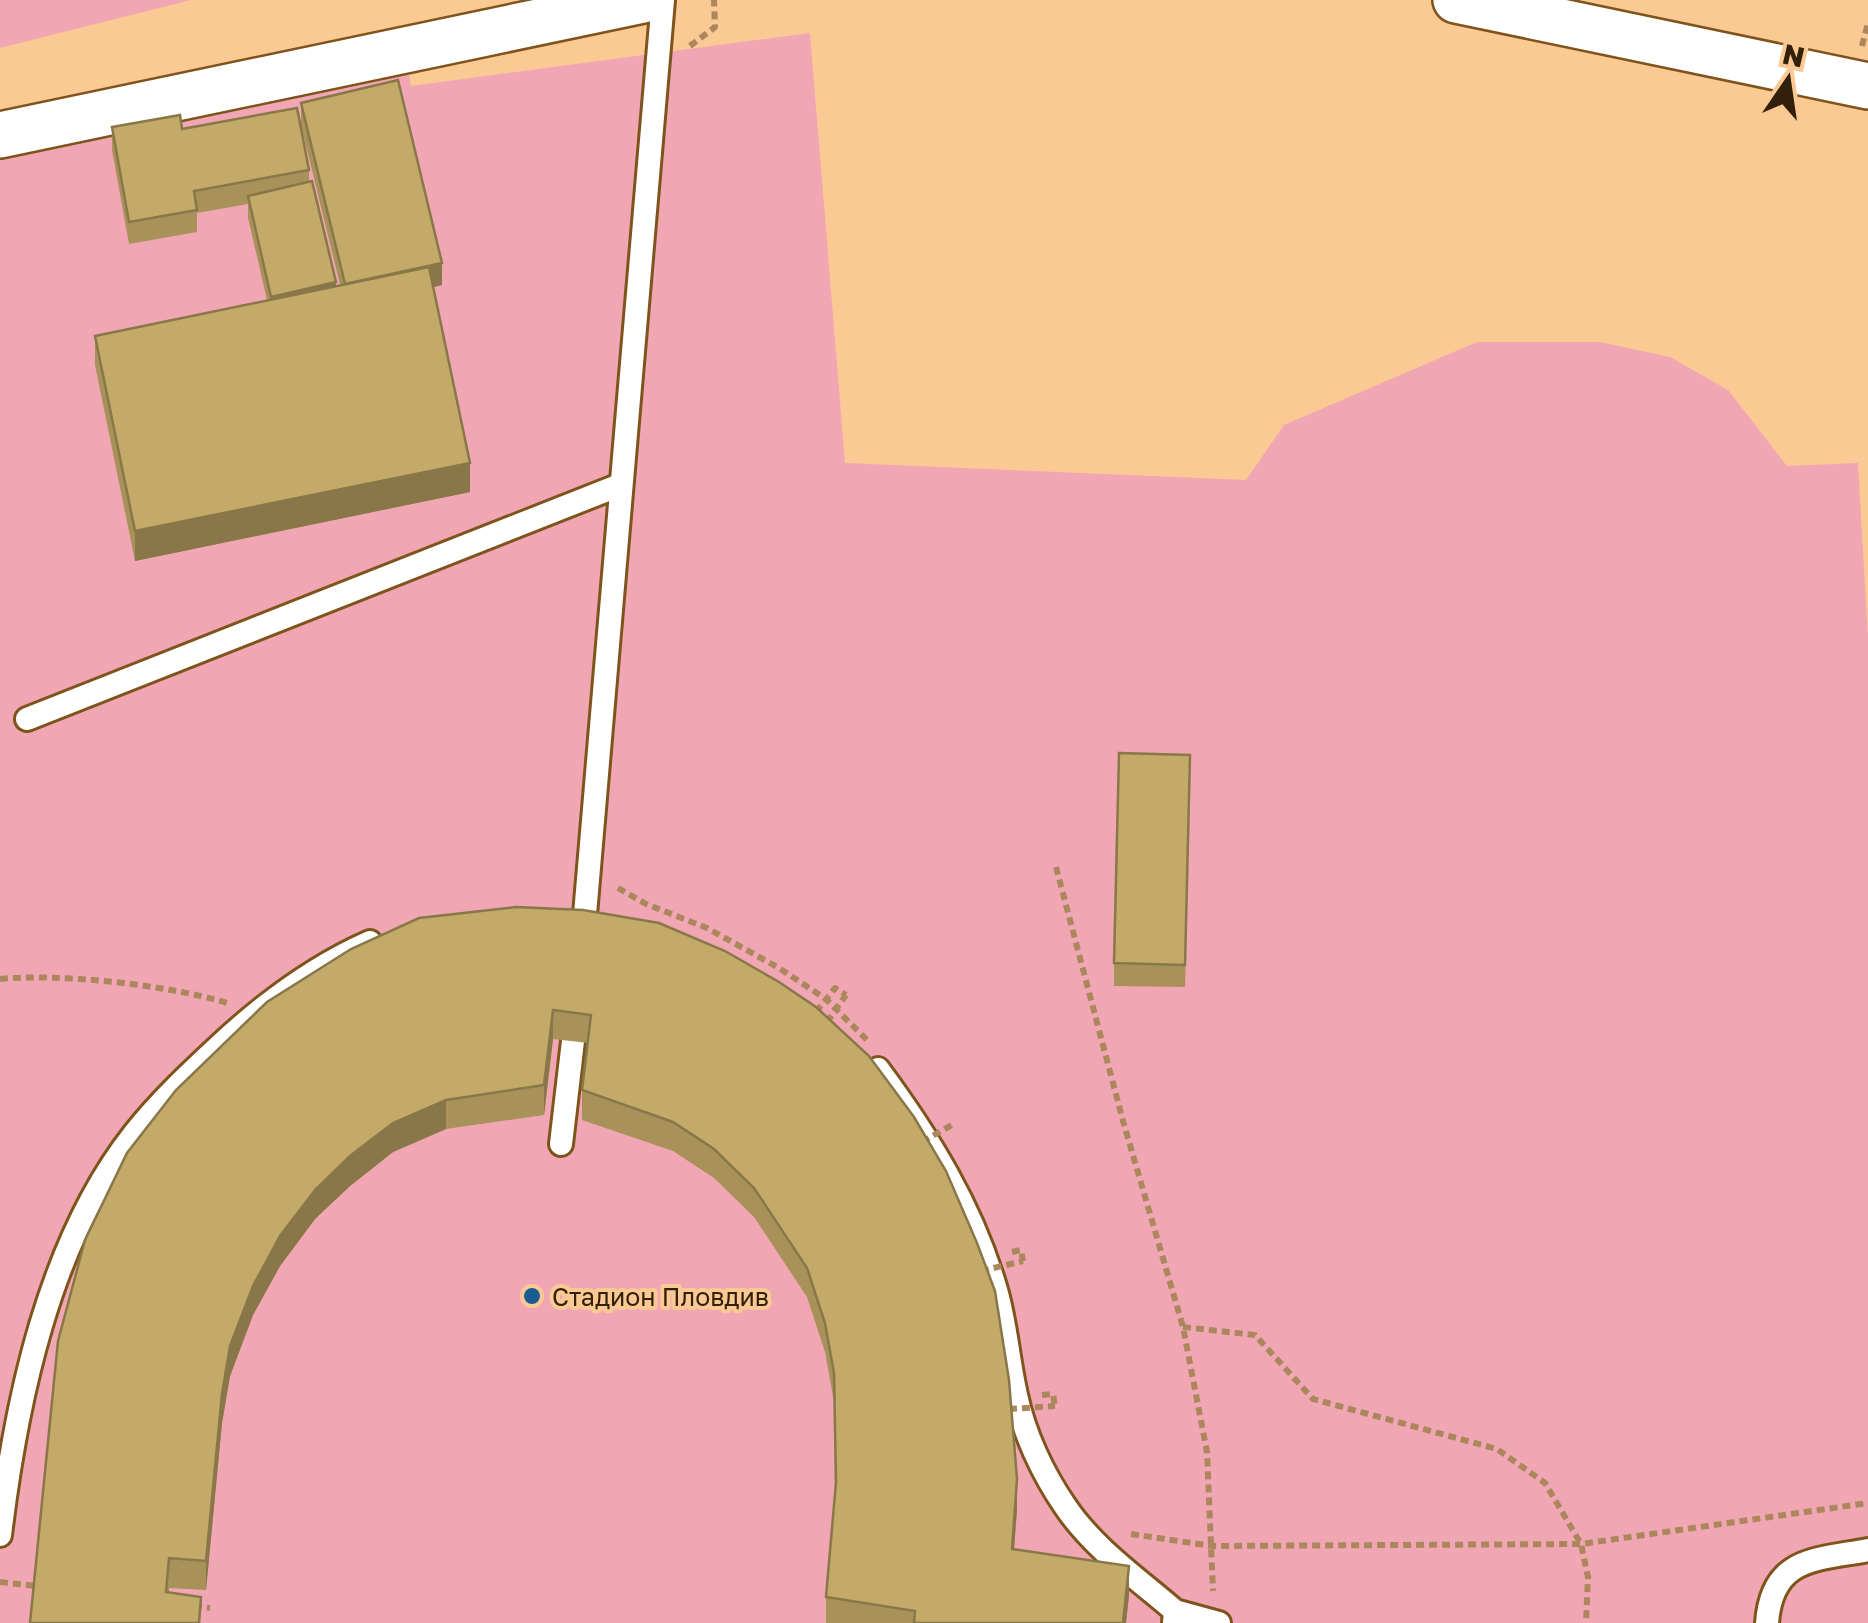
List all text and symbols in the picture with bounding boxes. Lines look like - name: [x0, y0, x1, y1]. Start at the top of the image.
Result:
- north arrow: [1738, 30, 1838, 130]
- text: N: [1780, 37, 1808, 74]
- place label: Стадион Пловдив: [552, 1281, 769, 1312]
- marker: Стадион Пловдив: [521, 1285, 543, 1307]

